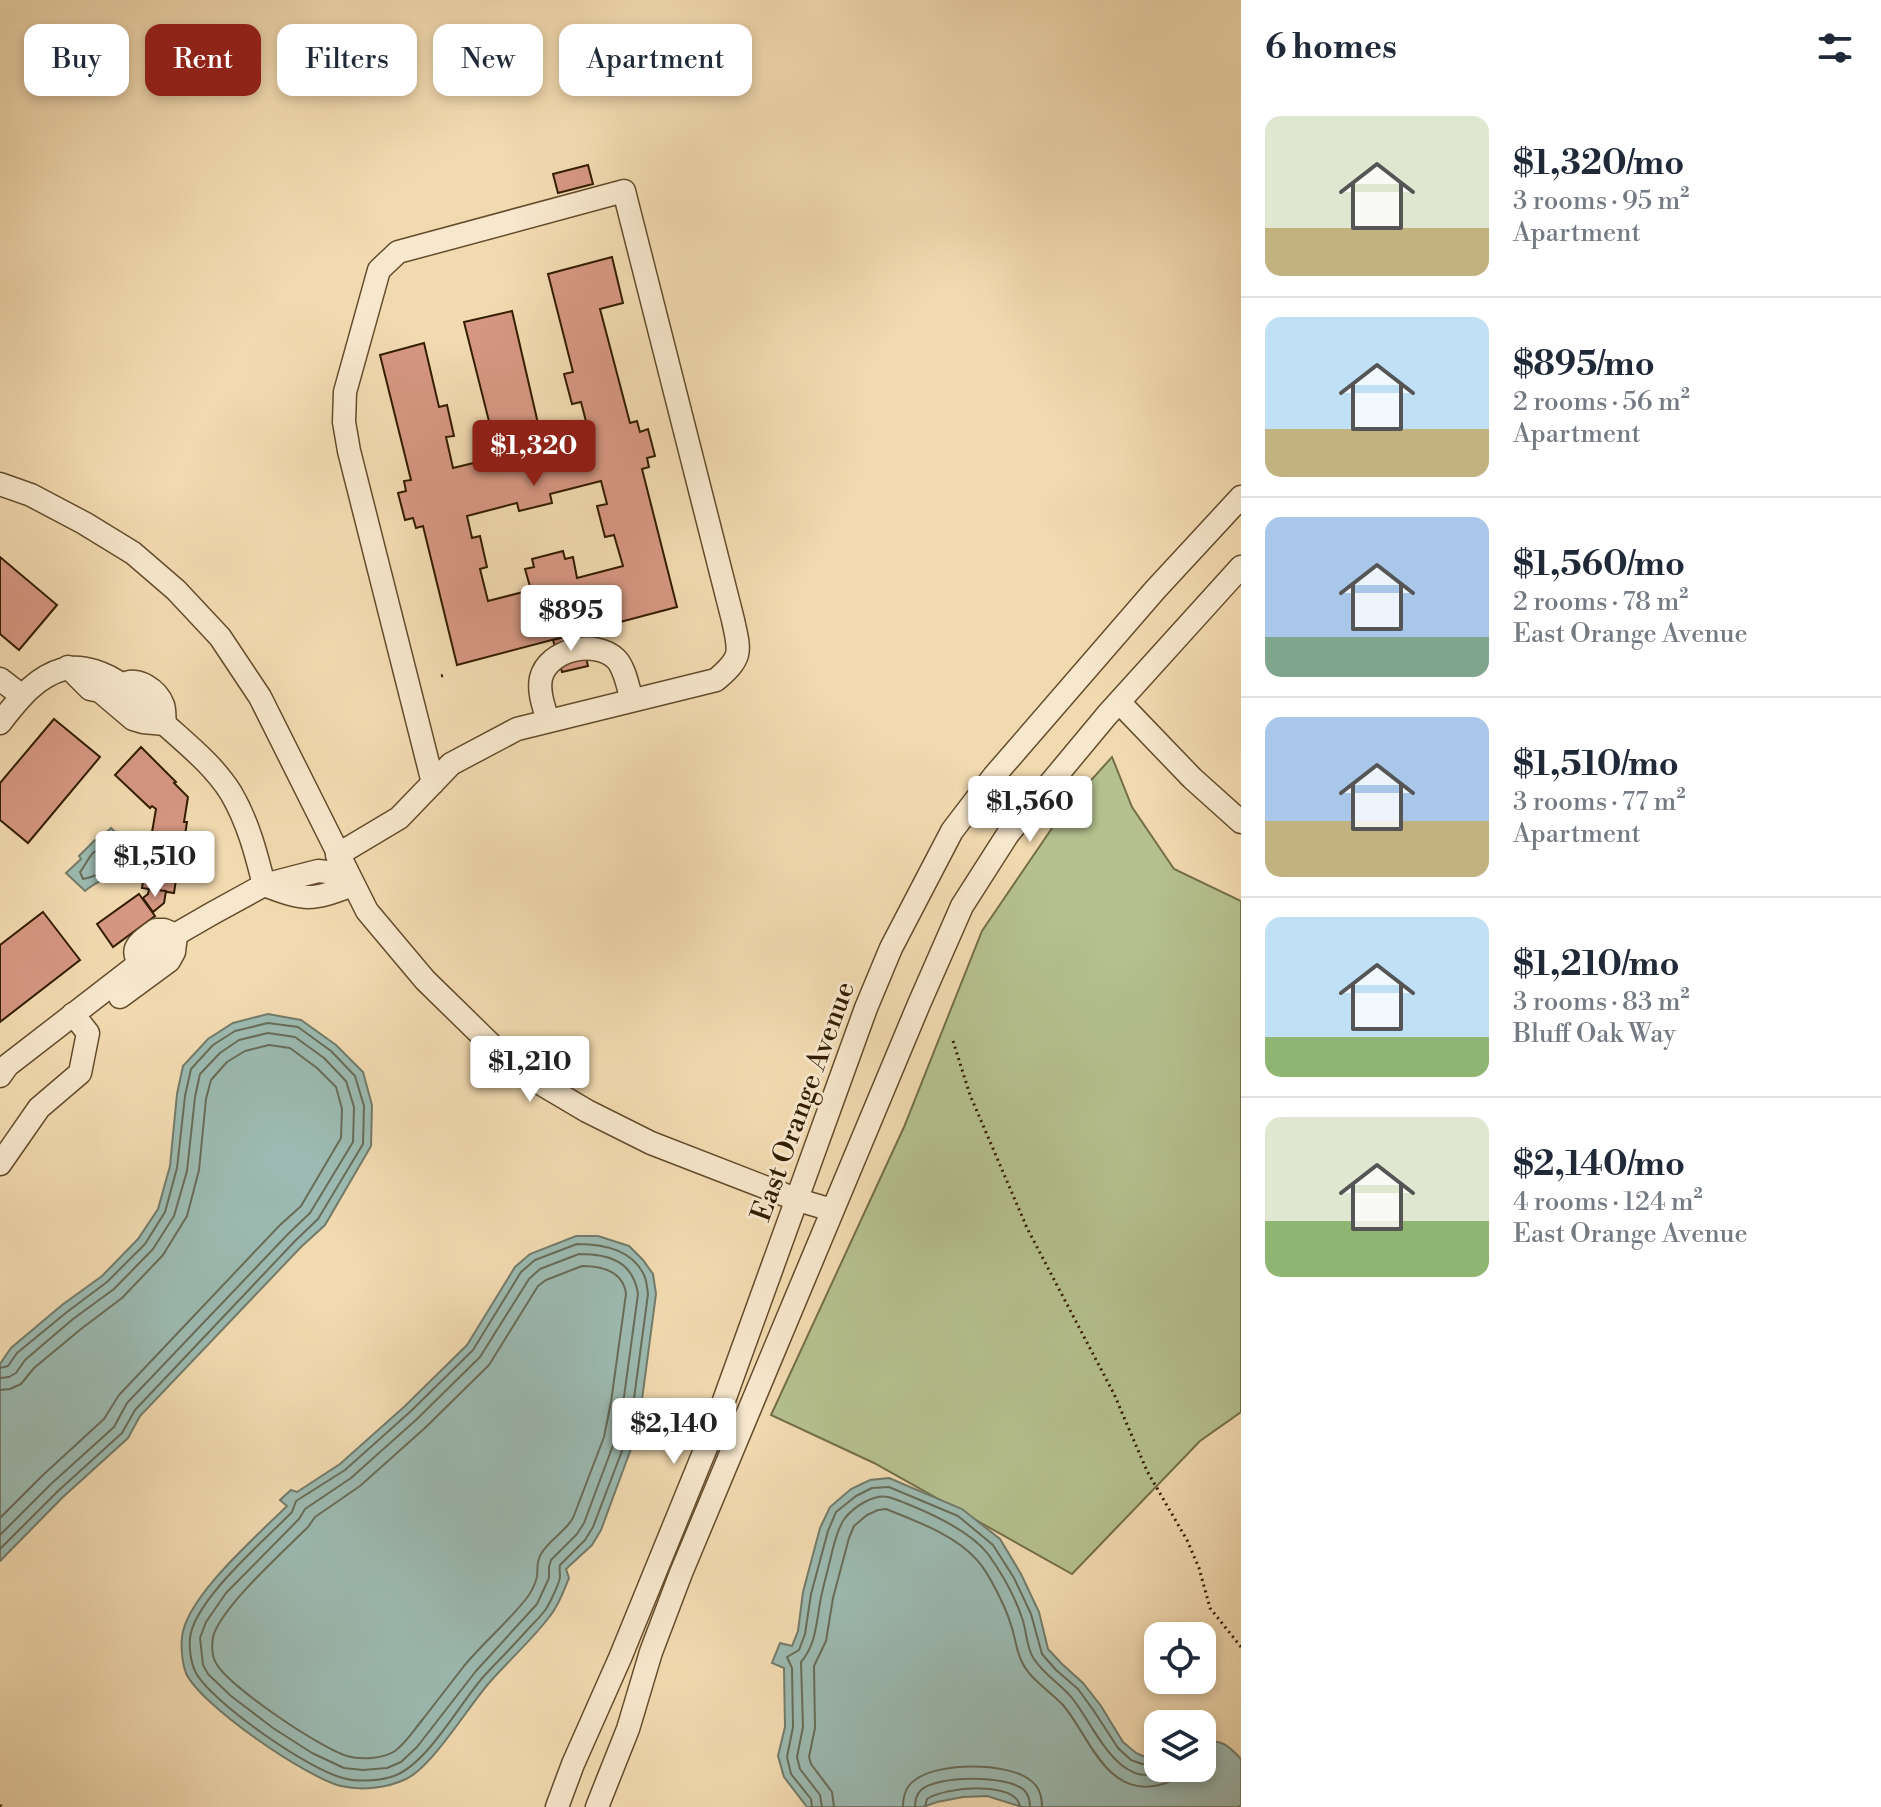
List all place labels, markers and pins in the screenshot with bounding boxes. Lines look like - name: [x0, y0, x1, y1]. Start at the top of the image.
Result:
- pin: $1,320: [469, 420, 599, 488]
- pin: $895: [524, 585, 618, 653]
- pin: $1,560: [965, 776, 1095, 844]
- pin: $1,510: [90, 831, 220, 899]
- pin: $1,210: [465, 1036, 595, 1104]
- pin: $2,140: [609, 1398, 739, 1466]

